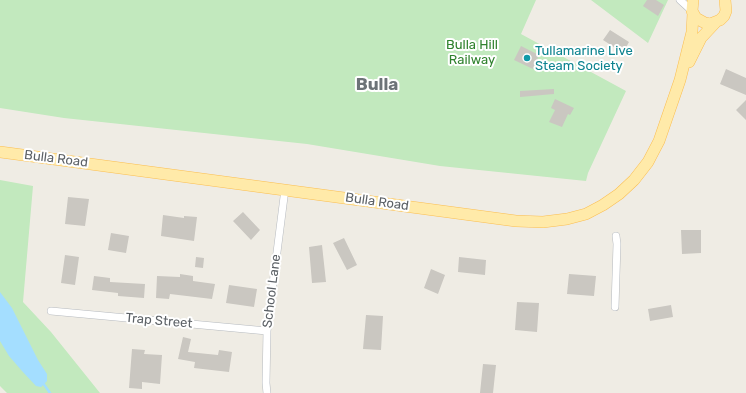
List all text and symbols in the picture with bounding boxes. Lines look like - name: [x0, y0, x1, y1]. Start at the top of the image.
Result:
- park label: Bulla Hill Railway: [446, 37, 498, 68]
- place label: Tullamarine Live Steam Society: [535, 43, 633, 74]
- marker: Tullamarine Live Steam Society: [522, 53, 532, 63]
- district label: Bulla: [356, 75, 398, 95]
- street label: Bulla Road: [23, 147, 89, 171]
- street label: Bulla Road: [344, 190, 410, 214]
- street label: School Lane: [260, 253, 284, 329]
- street label: Trap Street: [125, 310, 193, 332]

